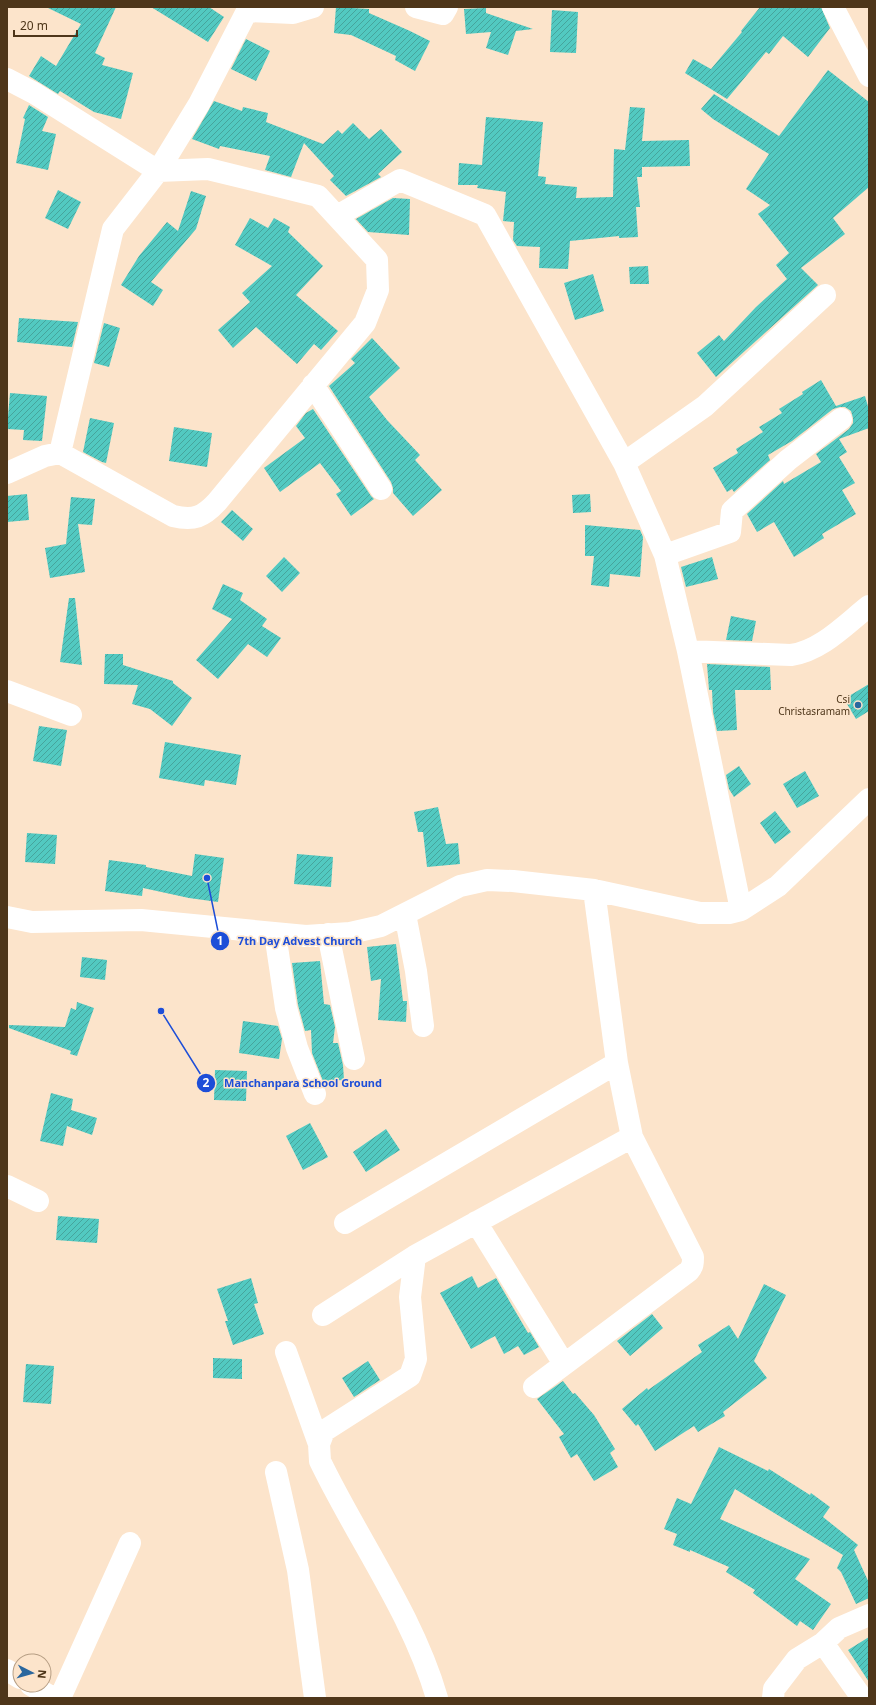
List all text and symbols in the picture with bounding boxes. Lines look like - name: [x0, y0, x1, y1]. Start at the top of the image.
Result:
- scale bar: [14, 12, 77, 38]
- text: 20 m: [20, 17, 48, 34]
- place label: Csi Christasramam: [778, 692, 850, 718]
- marker: Csi Christasramam: [853, 700, 863, 710]
- callout: 7th Day Advest Church: [210, 930, 370, 953]
- text: 1: [217, 932, 223, 949]
- text: 7th Day Advest Church: [238, 933, 362, 948]
- callout: Manchanpara School Ground: [196, 1071, 390, 1094]
- text: 2: [203, 1074, 210, 1091]
- text: Manchanpara School Ground: [224, 1075, 382, 1090]
- north arrow: [12, 1653, 52, 1693]
- text: N: [35, 1669, 50, 1679]

